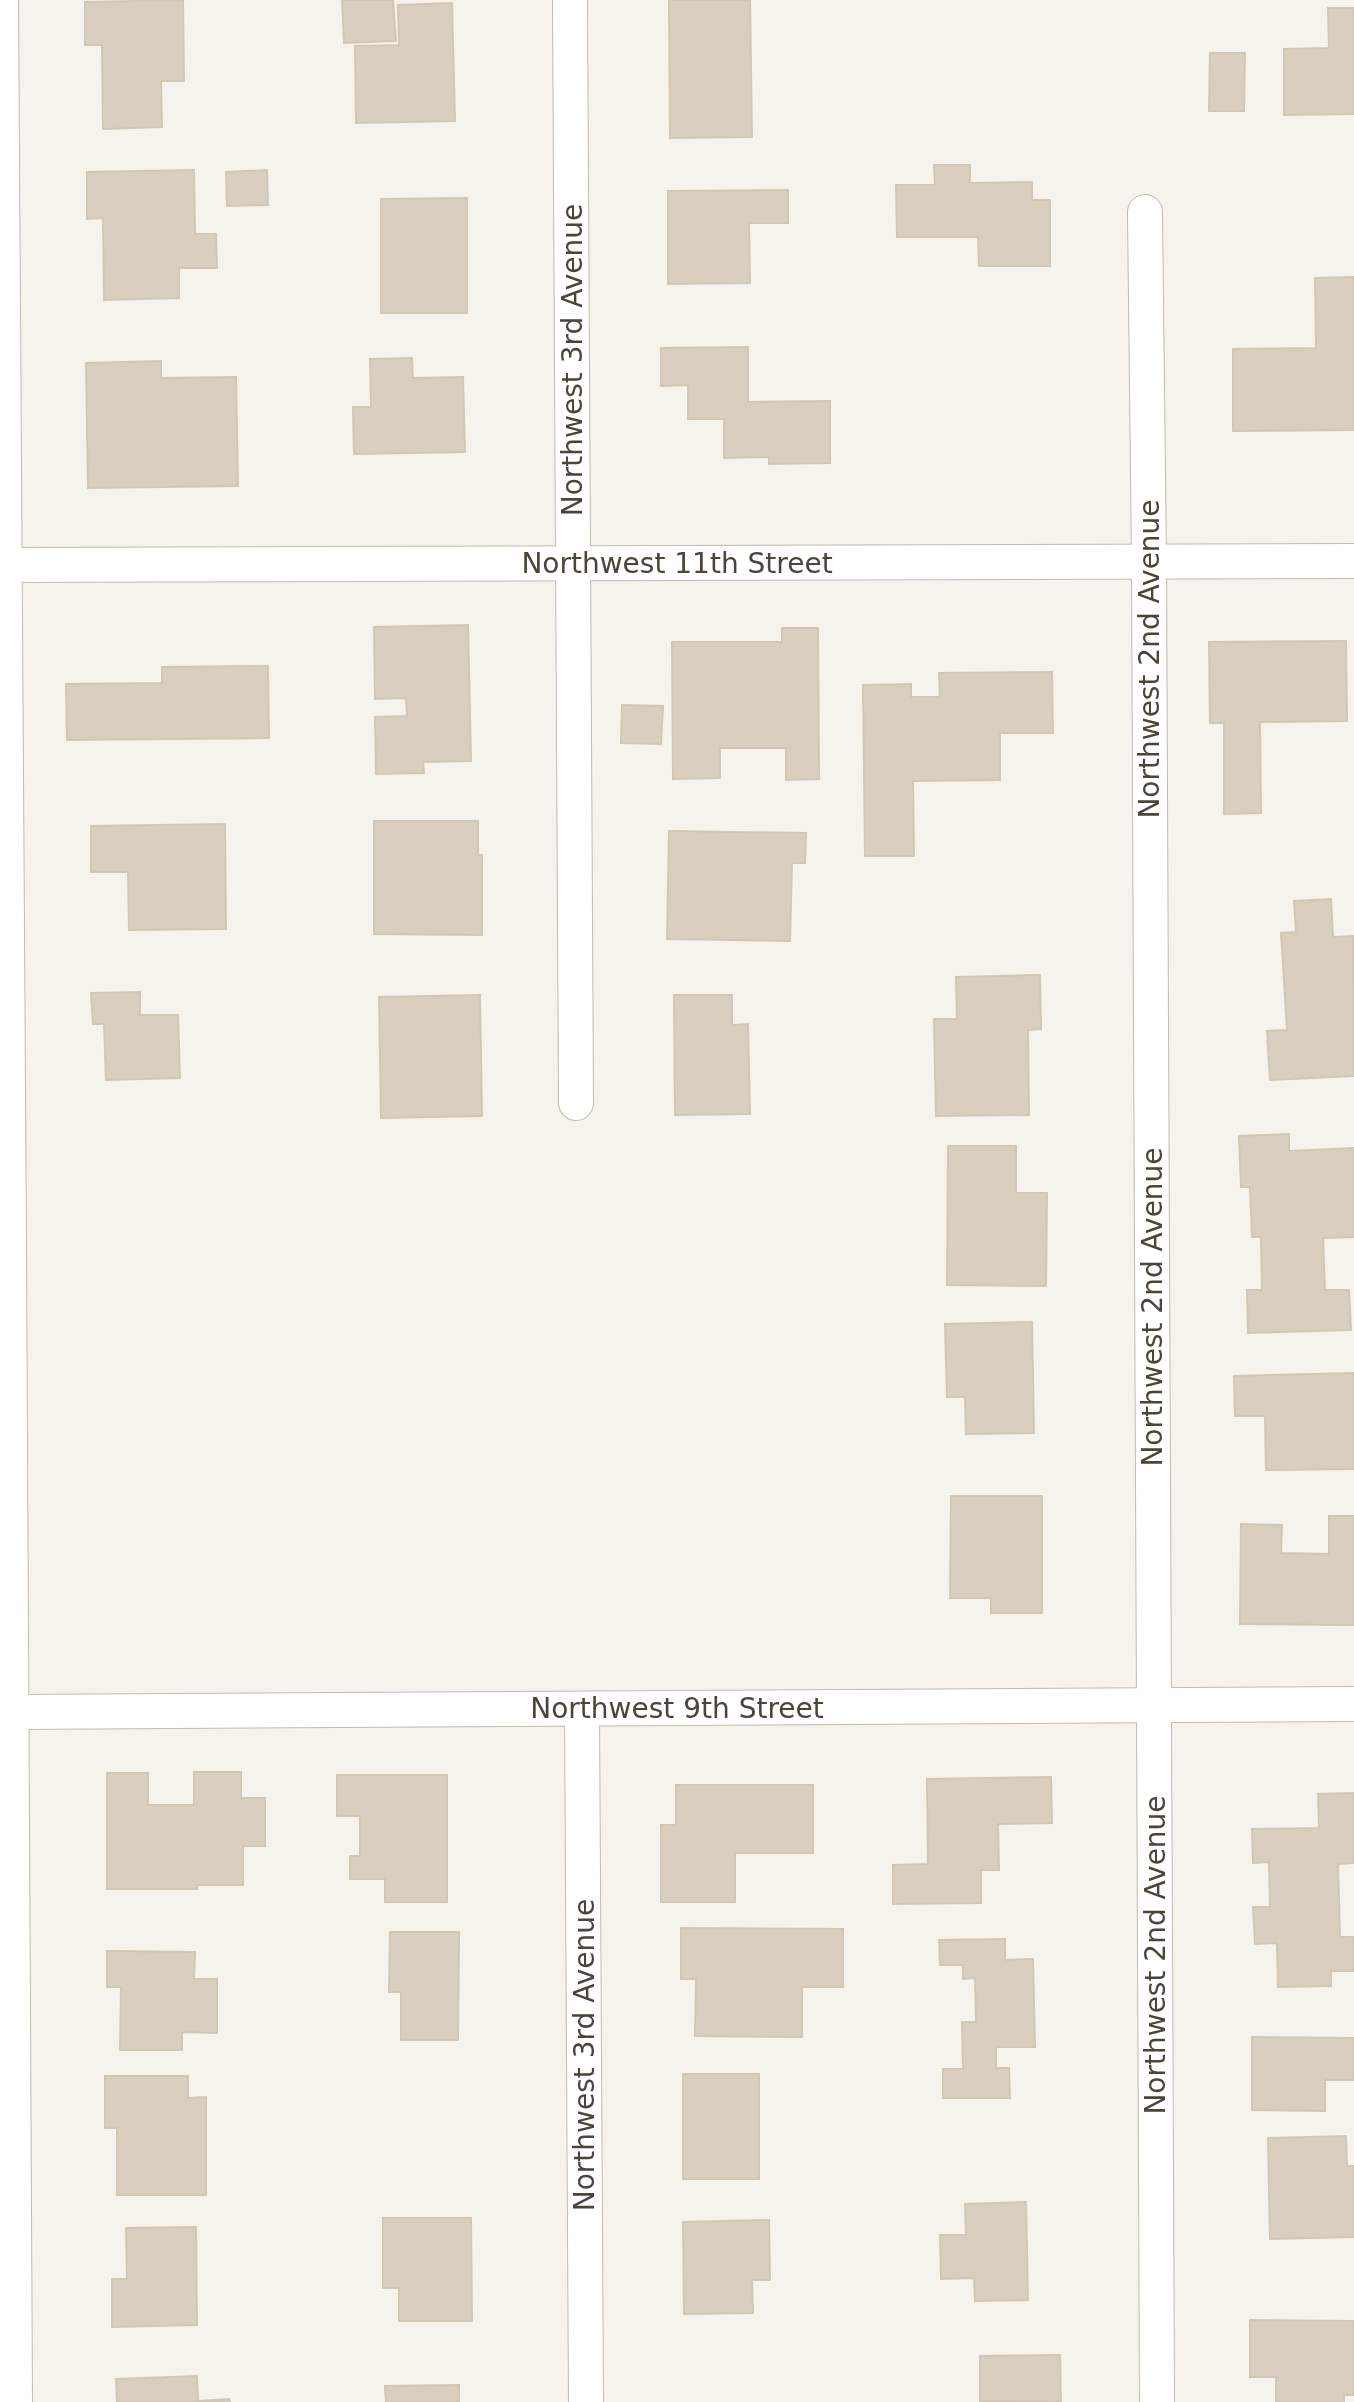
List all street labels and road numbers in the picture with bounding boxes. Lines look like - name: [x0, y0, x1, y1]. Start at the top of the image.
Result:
- street label: Northwest 3rd Avenue: [556, 204, 589, 516]
- street label: Northwest 2nd Avenue: [1133, 499, 1166, 819]
- street label: Northwest 11th Street: [521, 547, 833, 580]
- street label: Northwest 2nd Avenue: [1136, 1147, 1169, 1467]
- street label: Northwest 9th Street: [530, 1692, 824, 1725]
- street label: Northwest 2nd Avenue: [1139, 1795, 1172, 2115]
- street label: Northwest 3rd Avenue: [568, 1899, 601, 2211]

